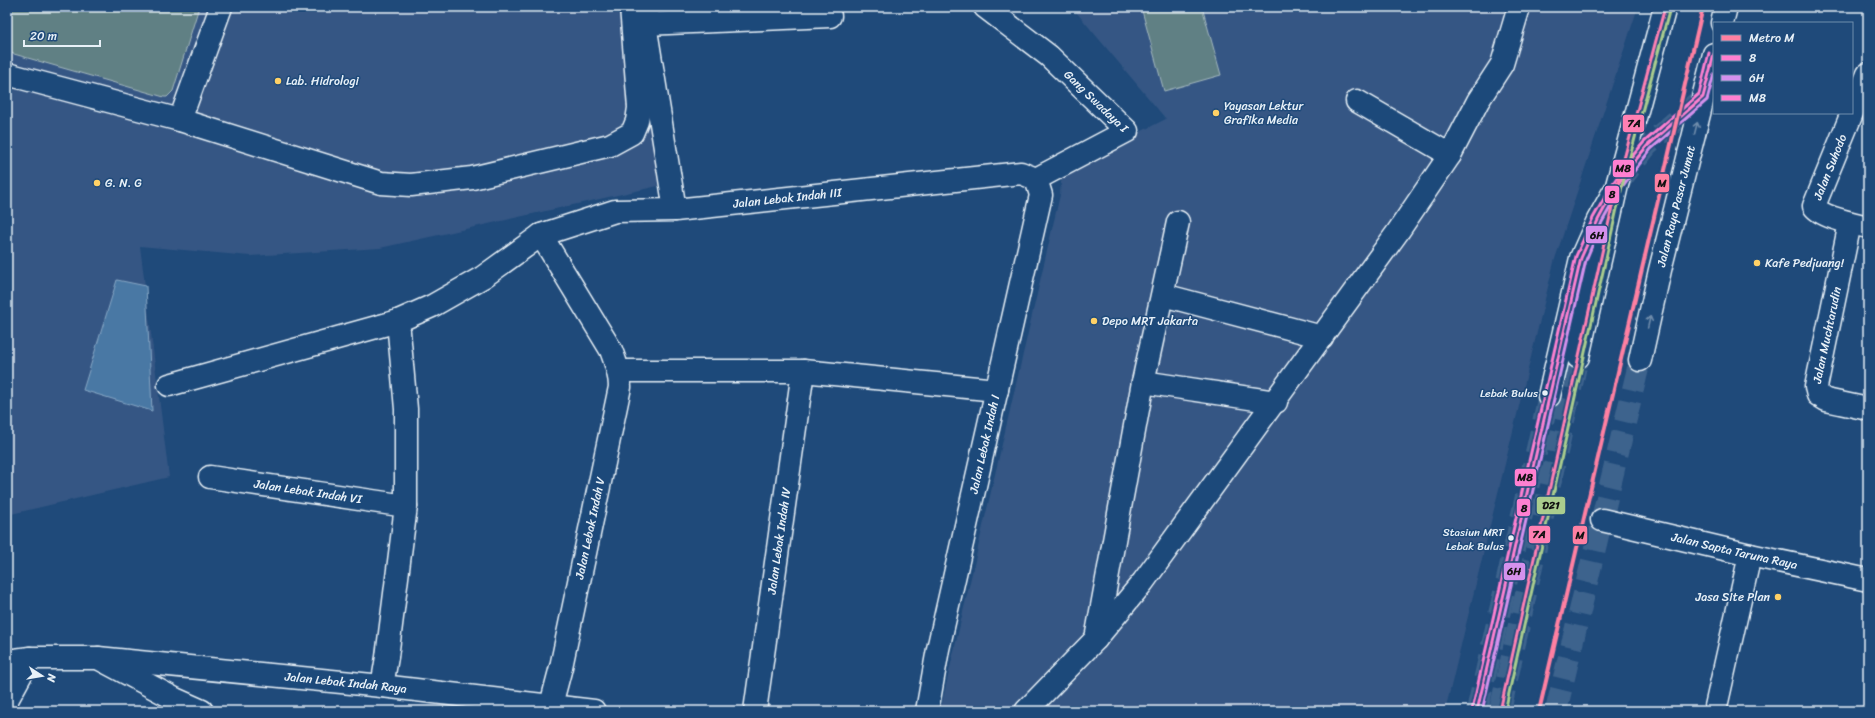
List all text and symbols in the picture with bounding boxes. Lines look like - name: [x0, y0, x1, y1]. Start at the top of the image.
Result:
- scale bar: [24, 22, 100, 48]
- legend: [1713, 22, 1853, 114]
- text: 20 m: [30, 25, 57, 47]
- text: Metro M: [1749, 27, 1795, 49]
- text: 8: [1749, 47, 1756, 69]
- street label: Gang Swadaya I: [1058, 64, 1135, 139]
- text: 6H: [1749, 67, 1765, 89]
- place label: Lab. Hidrologi: [286, 70, 359, 92]
- marker: Lab. Hidrologi: [273, 76, 283, 86]
- text: M8: [1749, 87, 1766, 109]
- place label: Yayasan Lektur Grafika Media: [1224, 95, 1305, 131]
- marker: Yayasan Lektur Grafika Media: [1211, 108, 1221, 118]
- line badge: 7A: [1622, 114, 1645, 133]
- text: 7A: [1627, 114, 1641, 133]
- one-way arrow: [1692, 121, 1700, 134]
- street label: Jalan Suhodo: [1806, 131, 1853, 204]
- street label: Jalan Raya Pasar Jumat: [1650, 143, 1702, 270]
- line badge: M8: [1612, 159, 1635, 178]
- text: M8: [1614, 159, 1631, 178]
- place label: G. N. G: [105, 172, 142, 194]
- line badge: M: [1654, 173, 1670, 193]
- text: M: [1657, 174, 1668, 193]
- marker: G. N. G: [92, 178, 102, 188]
- street label: Jalan Lebak Indah III: [731, 181, 844, 215]
- line badge: 8: [1604, 185, 1620, 204]
- text: 8: [1608, 185, 1616, 204]
- line badge: 6H: [1585, 225, 1608, 244]
- text: 6H: [1589, 226, 1604, 245]
- place label: Kafe Pedjuang!: [1765, 252, 1845, 274]
- marker: Kafe Pedjuang!: [1752, 258, 1762, 268]
- street label: Jalan Muchtarudin: [1806, 284, 1848, 386]
- place label: Depo MRT Jakarta: [1102, 310, 1198, 332]
- marker: Depo MRT Jakarta: [1089, 316, 1099, 326]
- one-way arrow: [1645, 316, 1653, 329]
- place label: Lebak Bulus: [1480, 384, 1539, 403]
- marker: Lebak Bulus: [1540, 388, 1550, 398]
- street label: Jalan Lebak Indah I: [962, 392, 1006, 497]
- line badge: M8: [1514, 468, 1537, 487]
- text: M8: [1516, 468, 1533, 487]
- street label: Jalan Lebak Indah VI: [251, 472, 365, 511]
- street label: Jalan Lebak Indah V: [568, 474, 612, 582]
- street label: Jalan Lebak Indah IV: [760, 485, 798, 597]
- line badge: D21: [1536, 496, 1566, 515]
- text: D21: [1542, 496, 1560, 515]
- line badge: 8: [1516, 498, 1531, 517]
- text: 8: [1520, 499, 1528, 518]
- place label: Stasiun MRT Lebak Bulus: [1443, 523, 1505, 556]
- line badge: 7A: [1528, 525, 1551, 544]
- text: 7A: [1532, 525, 1546, 544]
- line badge: M: [1572, 525, 1588, 545]
- text: M: [1575, 526, 1586, 545]
- street label: Jalan Sapta Taruna Raya: [1668, 526, 1799, 576]
- marker: Stasiun MRT Lebak Bulus: [1506, 533, 1516, 543]
- line badge: 6H: [1503, 562, 1526, 581]
- text: 6H: [1506, 562, 1521, 581]
- place label: Jasa Site Plan: [1695, 586, 1771, 608]
- marker: Jasa Site Plan: [1773, 592, 1783, 602]
- north arrow: [22, 656, 62, 696]
- street label: Jalan Lebak Indah Raya: [283, 665, 408, 700]
- text: N: [41, 671, 62, 684]

